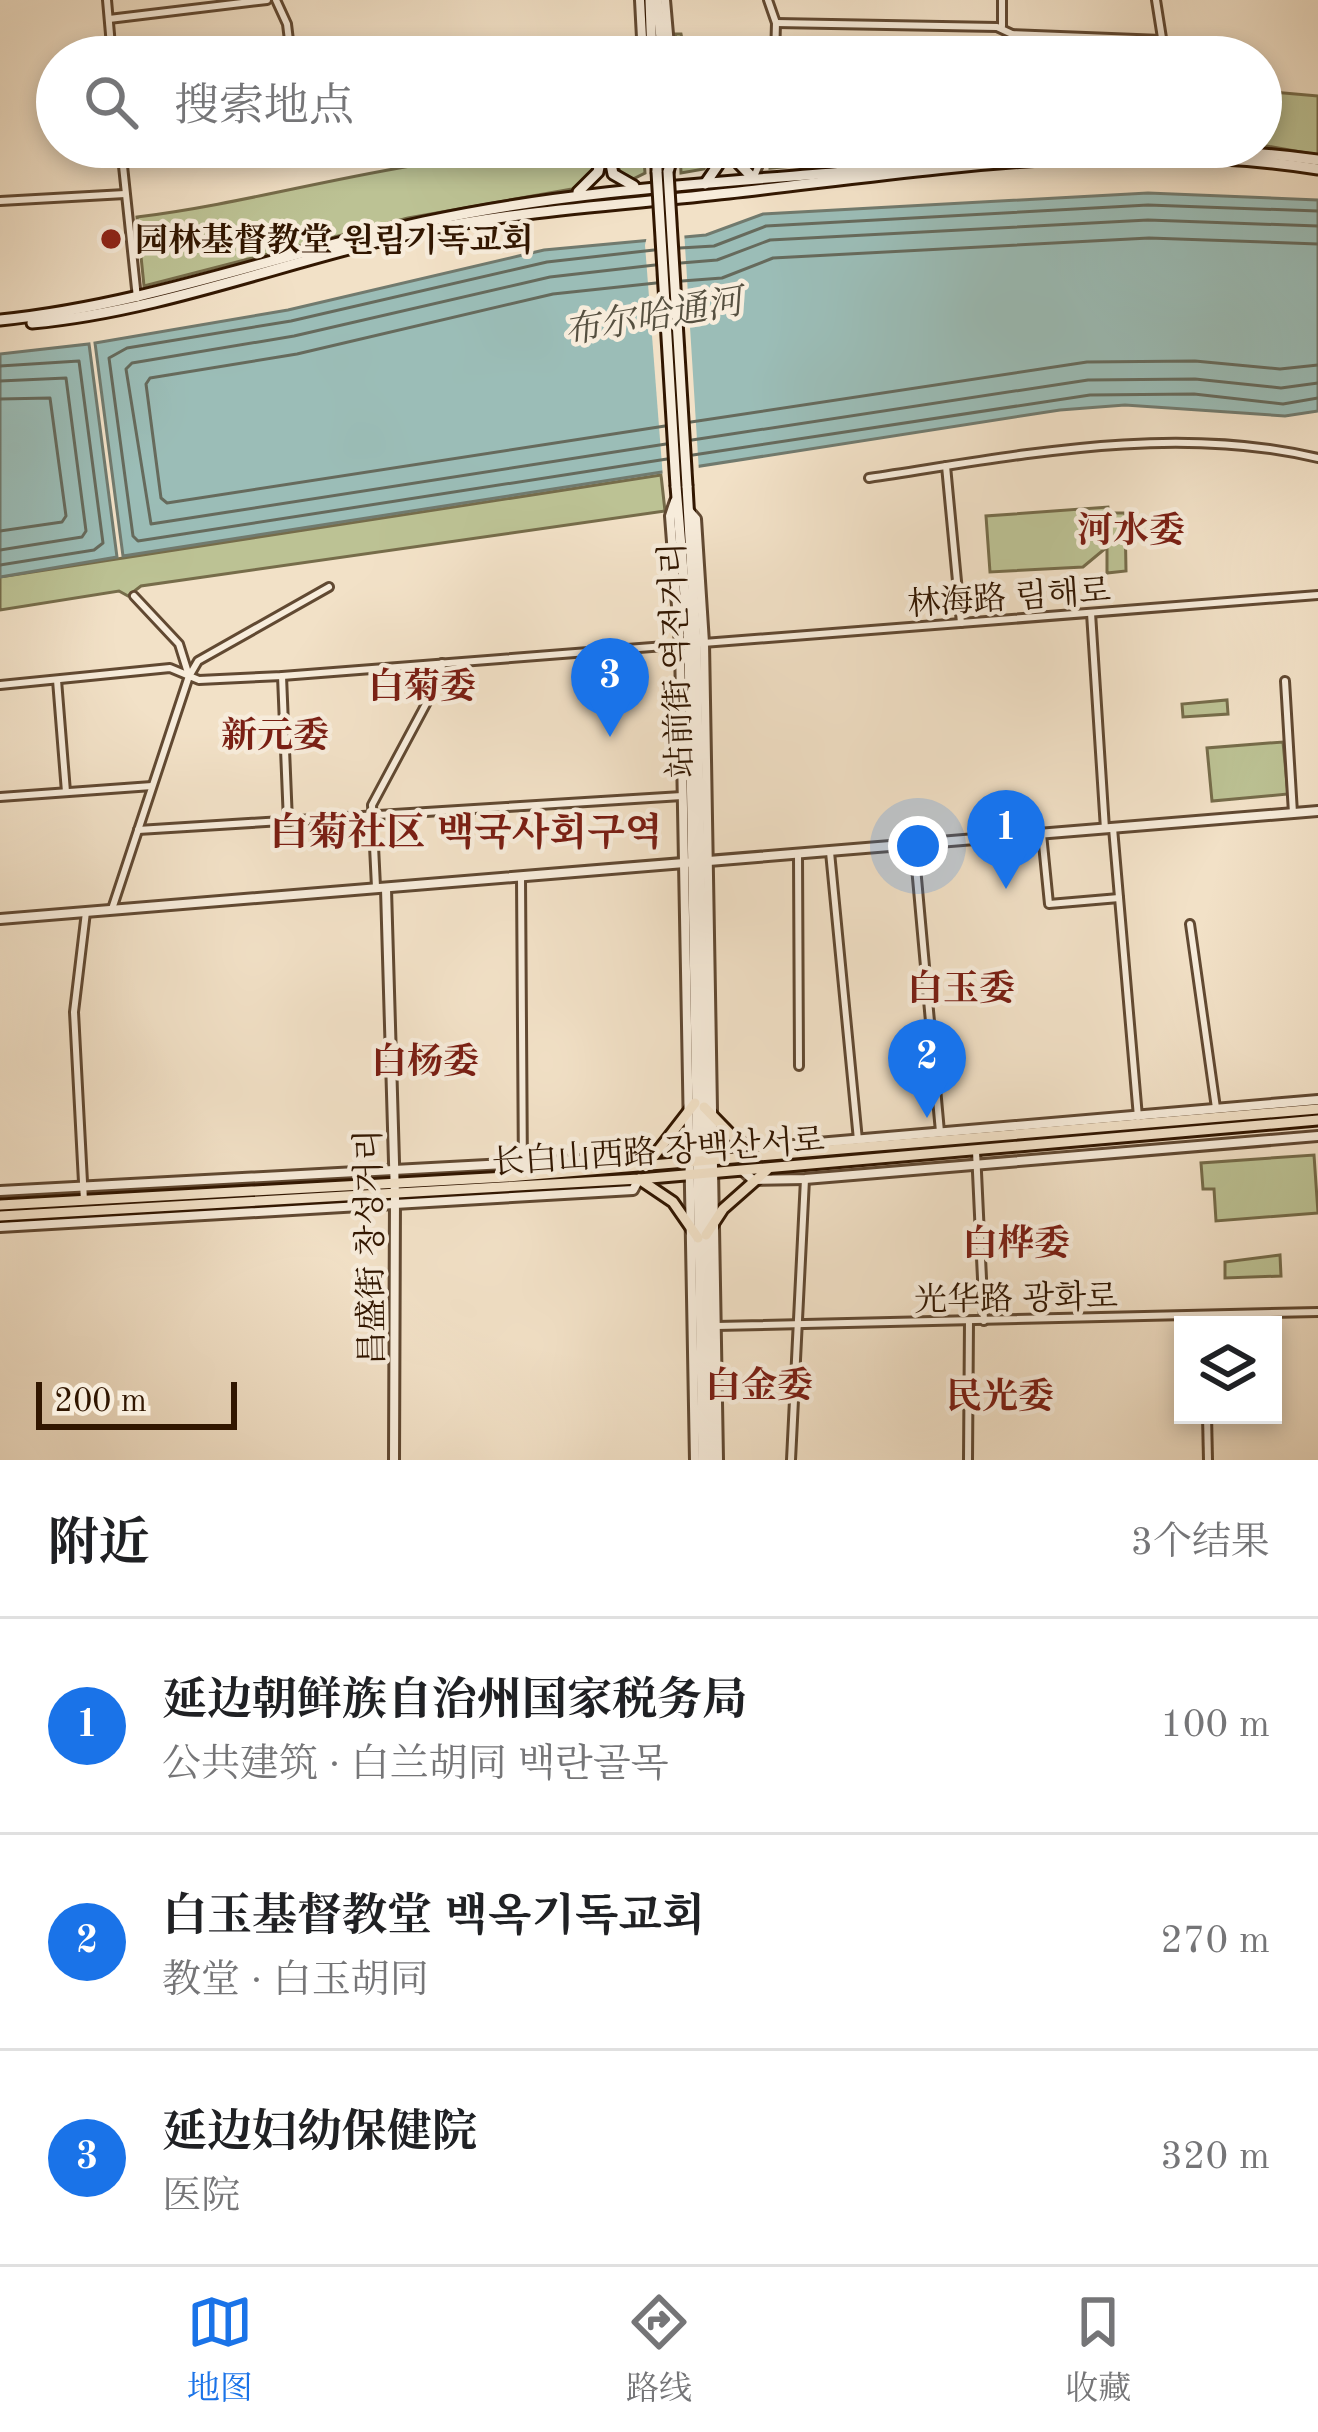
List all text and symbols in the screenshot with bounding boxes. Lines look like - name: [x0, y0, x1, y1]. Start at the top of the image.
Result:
- search box: [36, 36, 1282, 168]
- icon: search: [78, 69, 144, 135]
- text: 搜索地点: [174, 86, 354, 131]
- place label: 园林基督教堂 원림기독교회: [135, 222, 534, 259]
- marker: 园林基督教堂 원림기독교회: [98, 226, 124, 252]
- water label: 布尔哈通河: [561, 281, 751, 352]
- district label: 河水委: [1077, 511, 1185, 551]
- street label: 站前街 역전거리: [654, 541, 699, 778]
- street label: 林海路 림해로: [906, 572, 1112, 623]
- pin: 3: [571, 638, 649, 737]
- district label: 白菊委: [368, 667, 476, 707]
- district label: 新元委: [221, 716, 329, 756]
- pin: 1: [967, 790, 1045, 889]
- district label: 白菊社区 백국사회구역: [270, 811, 662, 854]
- your location: [888, 816, 948, 876]
- district label: 白玉委: [907, 969, 1015, 1009]
- pin: 2: [888, 1019, 966, 1118]
- district label: 白杨委: [371, 1042, 479, 1082]
- street label: 长白山西路 장백산서로: [490, 1121, 826, 1182]
- street label: 昌盛街 창성거리: [350, 1129, 391, 1365]
- district label: 白桦委: [962, 1223, 1070, 1264]
- street label: 光华路 광화로: [914, 1278, 1118, 1319]
- map controls: [1174, 1316, 1282, 1424]
- button: layers: [1174, 1316, 1282, 1424]
- district label: 白金委: [705, 1366, 813, 1406]
- scale bar: [36, 1376, 237, 1429]
- district label: 民光委: [946, 1377, 1054, 1417]
- text: 200 m: [54, 1386, 147, 1419]
- text: 附近: [48, 1520, 150, 1571]
- text: 3个结果: [1130, 1524, 1270, 1563]
- text: 延边朝鲜族自治州国家税务局: [162, 1680, 747, 1725]
- text: 1: [76, 1706, 98, 1745]
- text: 100 m: [1160, 1706, 1270, 1745]
- text: 公共建筑 · 白兰胡同 백란골목: [162, 1746, 668, 1785]
- text: 白玉基督教堂 백옥기독교회: [162, 1896, 705, 1941]
- text: 2: [76, 1922, 98, 1961]
- text: 270 m: [1160, 1922, 1270, 1961]
- text: 教堂 · 白玉胡同: [162, 1962, 429, 2001]
- text: 延边妇幼保健院: [162, 2112, 477, 2157]
- text: 3: [76, 2138, 98, 2177]
- text: 320 m: [1160, 2138, 1270, 2177]
- text: 医院: [162, 2178, 240, 2217]
- tab: 地图: [187, 2289, 253, 2411]
- tab: 路线: [626, 2289, 692, 2411]
- tab: 收藏: [1065, 2289, 1131, 2411]

